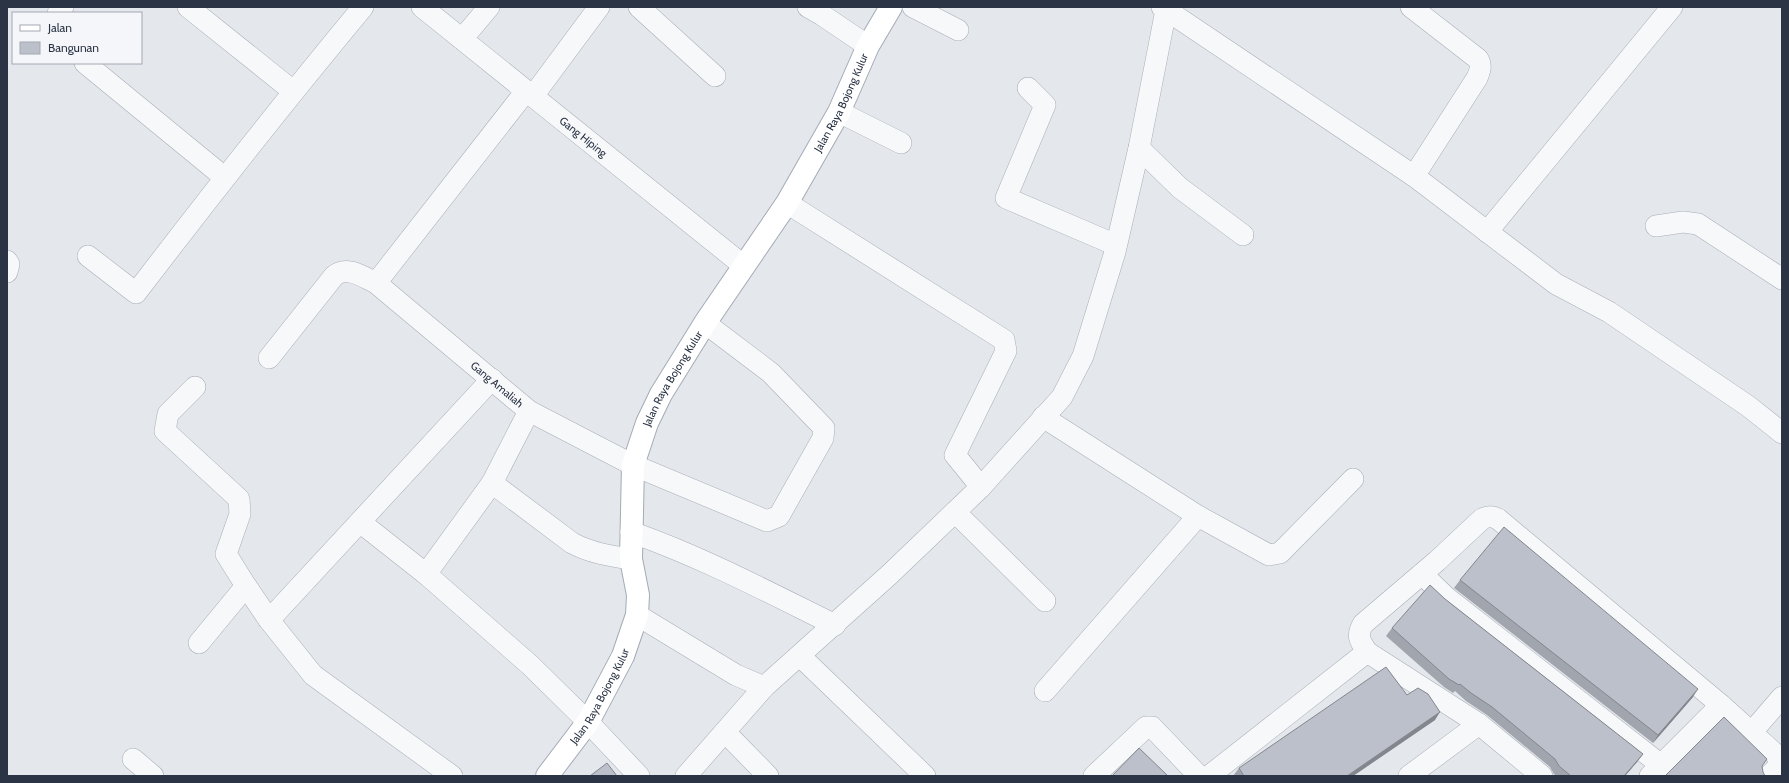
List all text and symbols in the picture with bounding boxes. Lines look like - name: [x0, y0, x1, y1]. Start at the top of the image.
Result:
- legend: [12, 12, 142, 64]
- text: Jalan: [47, 20, 72, 35]
- text: Bangunan: [48, 40, 99, 55]
- street label: Jalan Raya Bojong Kulur: [810, 51, 871, 155]
- street label: Gang Hiping: [557, 113, 610, 160]
- street label: Jalan Raya Bojong Kulur: [639, 328, 706, 429]
- street label: Gang Amaliah: [468, 358, 526, 411]
- street label: Jalan Raya Bojong Kulur: [566, 646, 632, 748]

